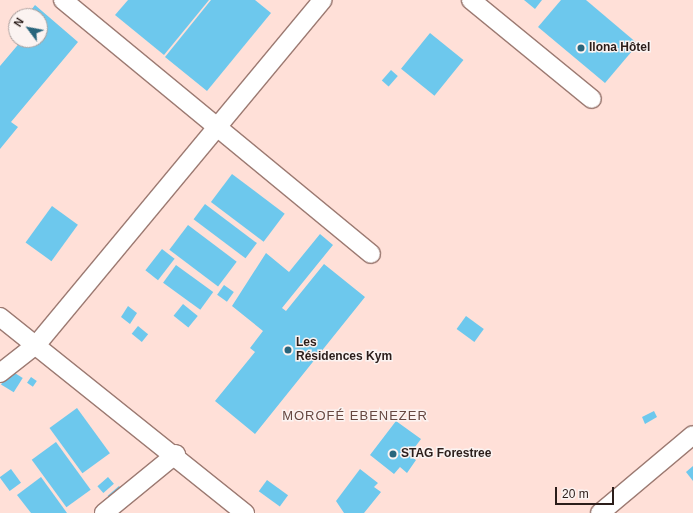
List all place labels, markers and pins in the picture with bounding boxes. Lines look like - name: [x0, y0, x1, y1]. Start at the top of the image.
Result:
- place label: Ilona Hôtel: [589, 41, 650, 55]
- marker: Ilona Hôtel: [576, 43, 586, 53]
- place label: Les Résidences Kym: [296, 336, 392, 364]
- marker: Les Résidences Kym: [283, 345, 293, 355]
- place label: STAG Forestree: [401, 447, 491, 461]
- marker: STAG Forestree: [388, 449, 398, 459]

